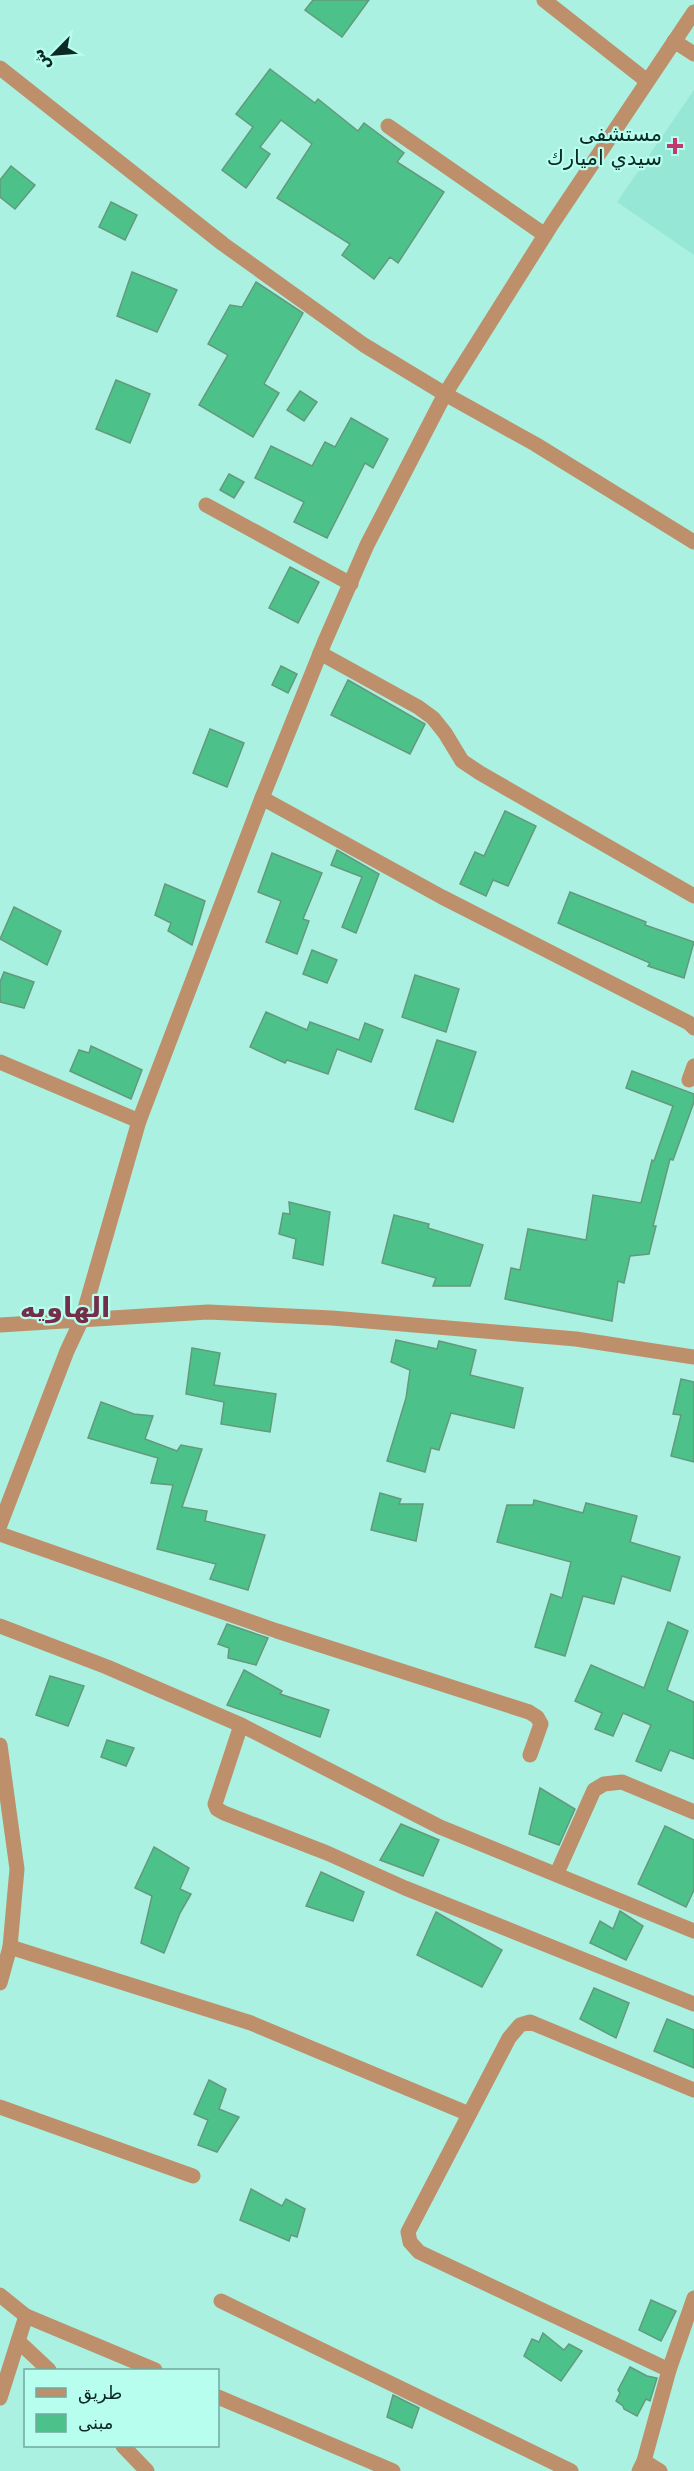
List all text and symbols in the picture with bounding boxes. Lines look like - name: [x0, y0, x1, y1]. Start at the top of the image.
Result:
- north arrow: [24, 24, 84, 84]
- text: ش: [28, 46, 54, 74]
- place label: مستشفى سيدي اميارك: [547, 122, 662, 170]
- marker: مستشفى سيدي اميارك: [666, 137, 684, 155]
- district label: الهاويه: [20, 1292, 110, 1324]
- legend: [24, 2369, 219, 2447]
- text: طريق: [78, 2382, 122, 2404]
- text: مبنى: [78, 2412, 114, 2433]

